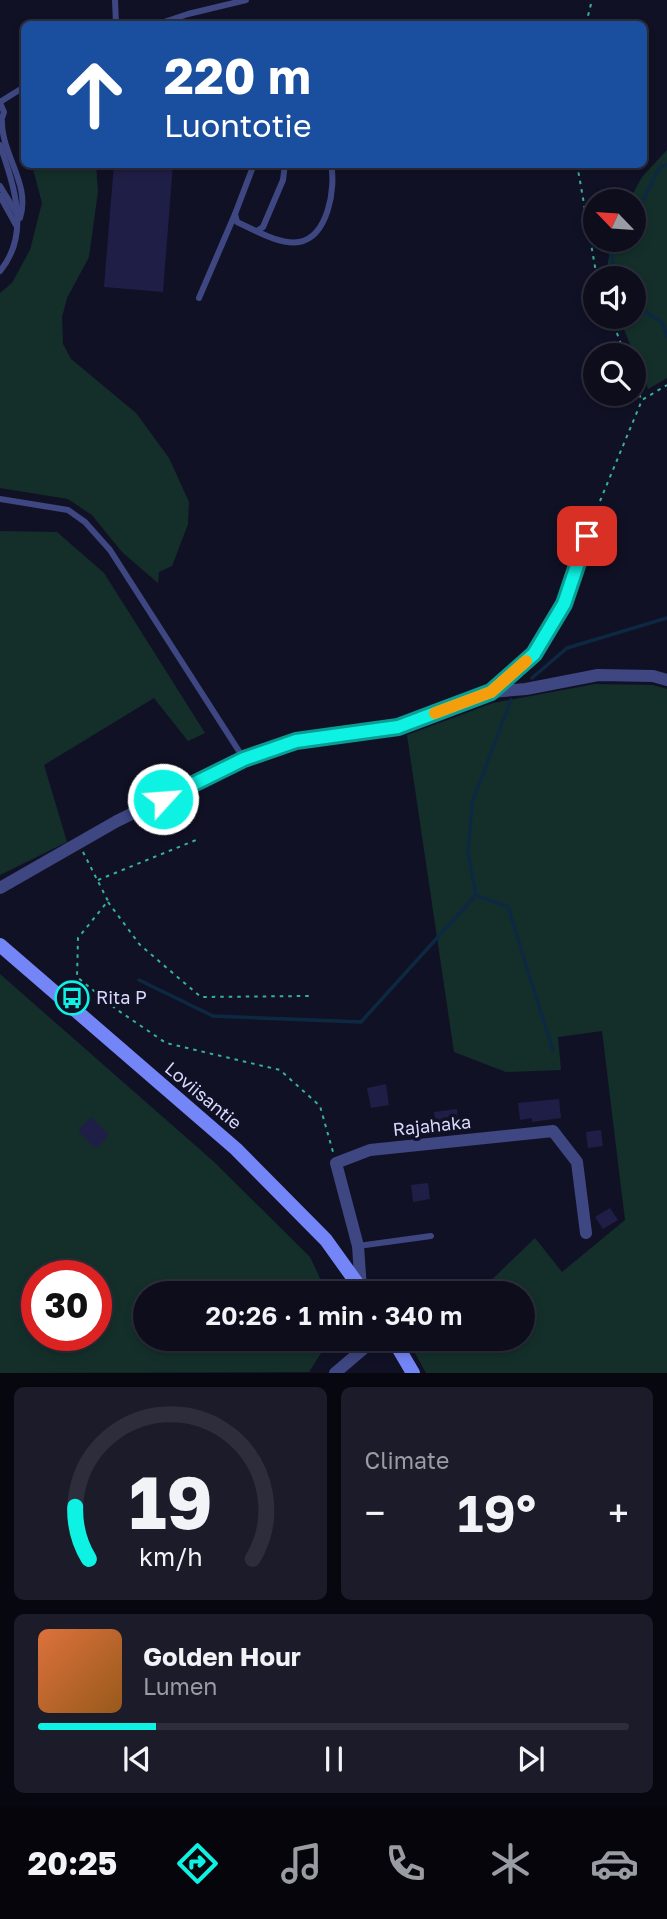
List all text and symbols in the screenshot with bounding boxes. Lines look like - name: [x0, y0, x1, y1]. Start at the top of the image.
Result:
- text: 220 m: [164, 46, 311, 105]
- icon: ahead: [49, 49, 140, 140]
- text: Luontotie: [164, 106, 311, 144]
- north arrow: [583, 189, 646, 252]
- map controls: [583, 189, 646, 406]
- button: sound: [583, 266, 646, 329]
- button: search: [583, 343, 646, 406]
- pin: [557, 506, 617, 566]
- icon: arrive: [568, 517, 606, 555]
- position arrow: [126, 762, 200, 836]
- bus stop icon: Rita P: [53, 979, 91, 1017]
- place label: Rita P: [96, 986, 147, 1008]
- street label: Loviisantie: [161, 1057, 246, 1134]
- street label: Rajahaka: [392, 1110, 472, 1140]
- speed limit sign: 30: [21, 1260, 112, 1351]
- text: 20:26 · 1 min · 340 m: [205, 1300, 463, 1331]
- text: Climate: [365, 1446, 449, 1474]
- text: 19: [128, 1459, 212, 1546]
- text: 19°: [457, 1481, 536, 1543]
- text: −: [365, 1490, 385, 1535]
- text: +: [608, 1490, 629, 1535]
- text: km/h: [138, 1541, 202, 1572]
- text: Golden Hour: [143, 1641, 301, 1672]
- text: Lumen: [143, 1672, 217, 1700]
- icon: previous: [118, 1740, 156, 1778]
- icon: pause: [315, 1740, 353, 1778]
- icon: next: [512, 1740, 550, 1778]
- icon: directions: [173, 1839, 222, 1888]
- icon: music: [277, 1839, 326, 1888]
- icon: phone: [381, 1839, 430, 1888]
- icon: climate: [486, 1839, 535, 1888]
- icon: car: [590, 1839, 639, 1888]
- text: 20:25: [28, 1844, 117, 1882]

